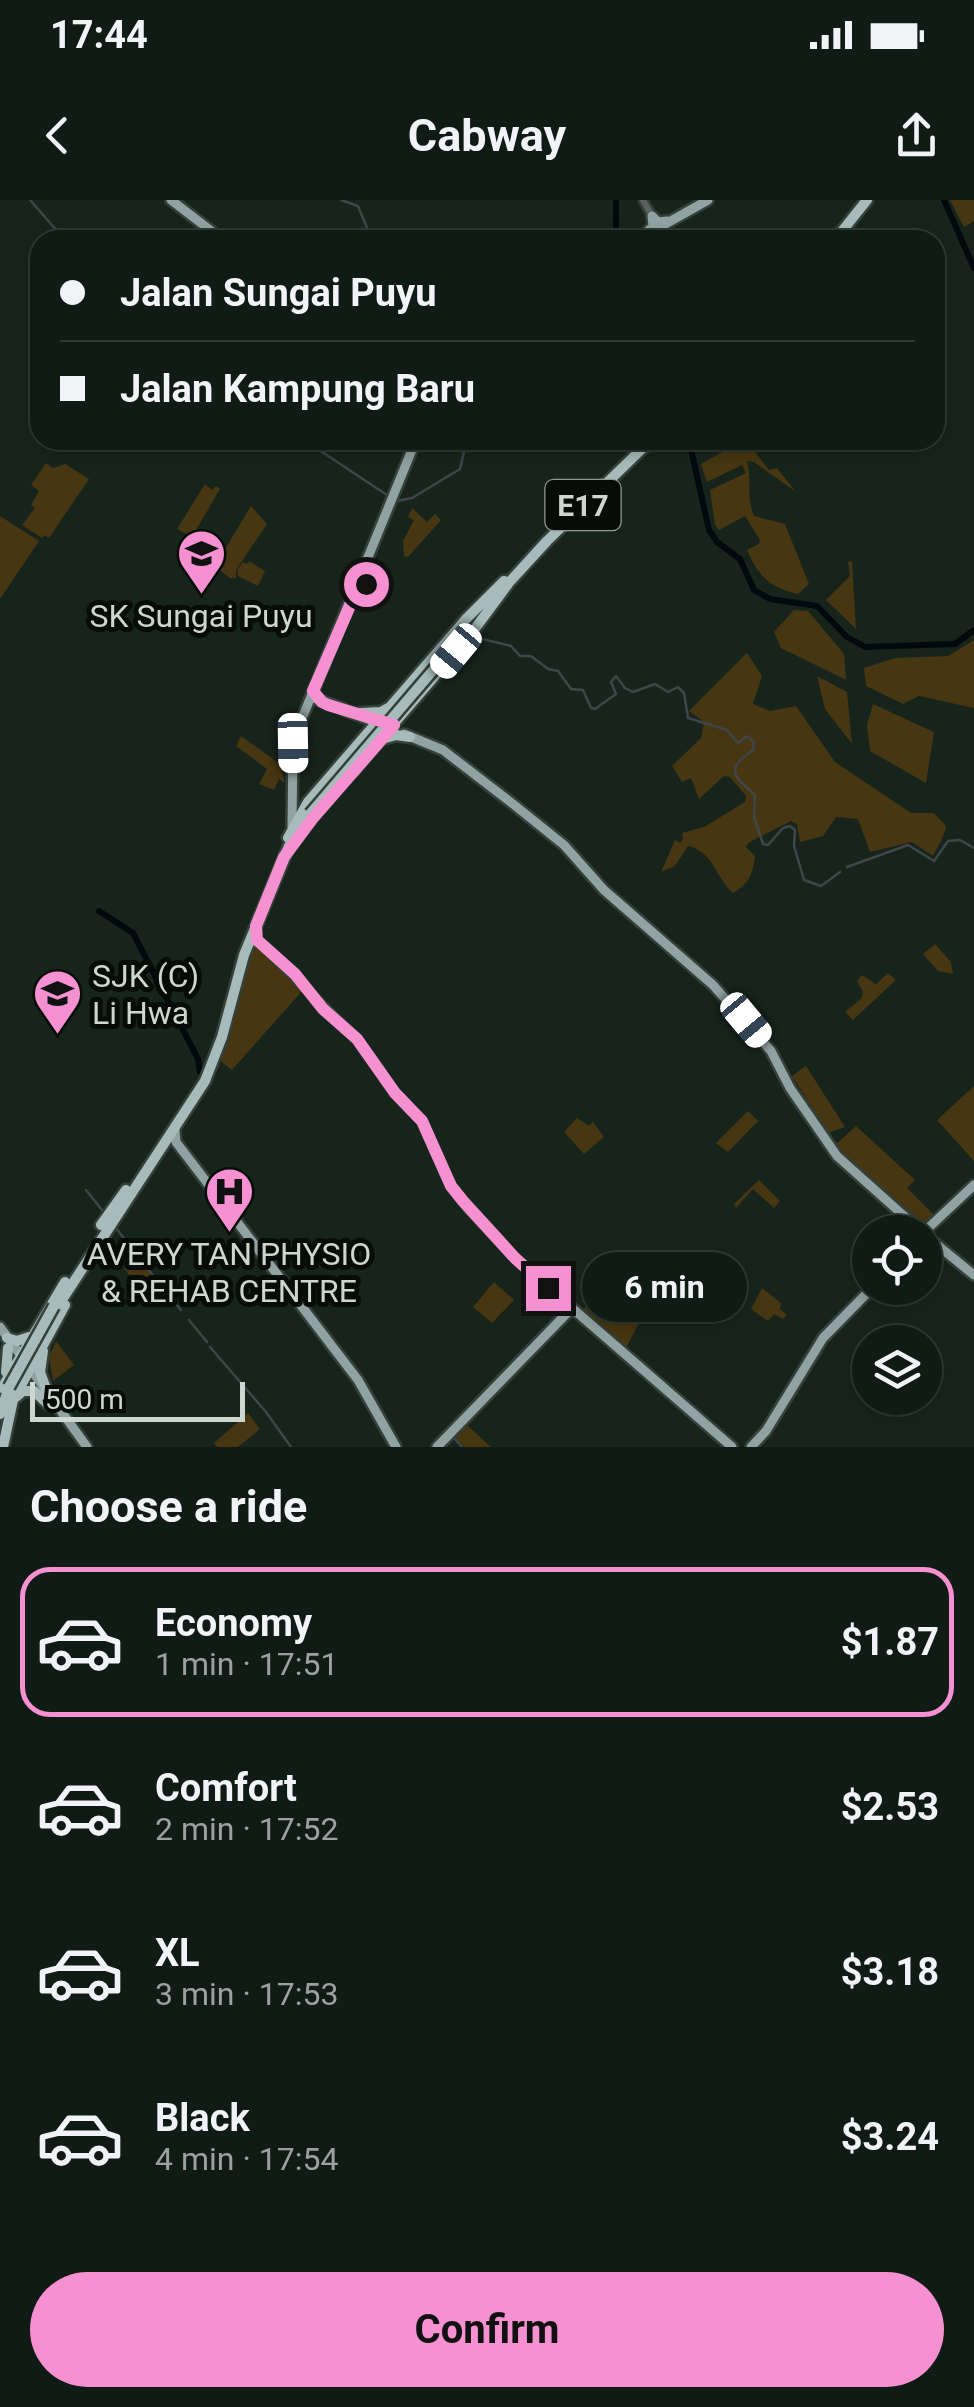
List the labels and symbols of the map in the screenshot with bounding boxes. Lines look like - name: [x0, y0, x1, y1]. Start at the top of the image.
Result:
- road number: E17: [546, 480, 620, 530]
- school or university icon: SK Sungai Puyu: [175, 528, 227, 596]
- route start: [344, 562, 389, 607]
- place label: SK Sungai Puyu: [89, 597, 313, 635]
- car: [425, 618, 487, 684]
- car: [277, 713, 309, 773]
- place label: SJK (C) Li Hwa: [92, 957, 199, 1032]
- school or university icon: SJK (C) Li Hwa: [31, 968, 83, 1036]
- car: [715, 987, 777, 1053]
- hospital icon: AVERY TAN PHYSIO & REHAB CENTRE: [203, 1166, 255, 1234]
- place label: AVERY TAN PHYSIO & REHAB CENTRE: [87, 1235, 371, 1310]
- callout: 6 min: [583, 1253, 748, 1323]
- route end: [526, 1266, 571, 1311]
- scale bar: [30, 1377, 245, 1422]

